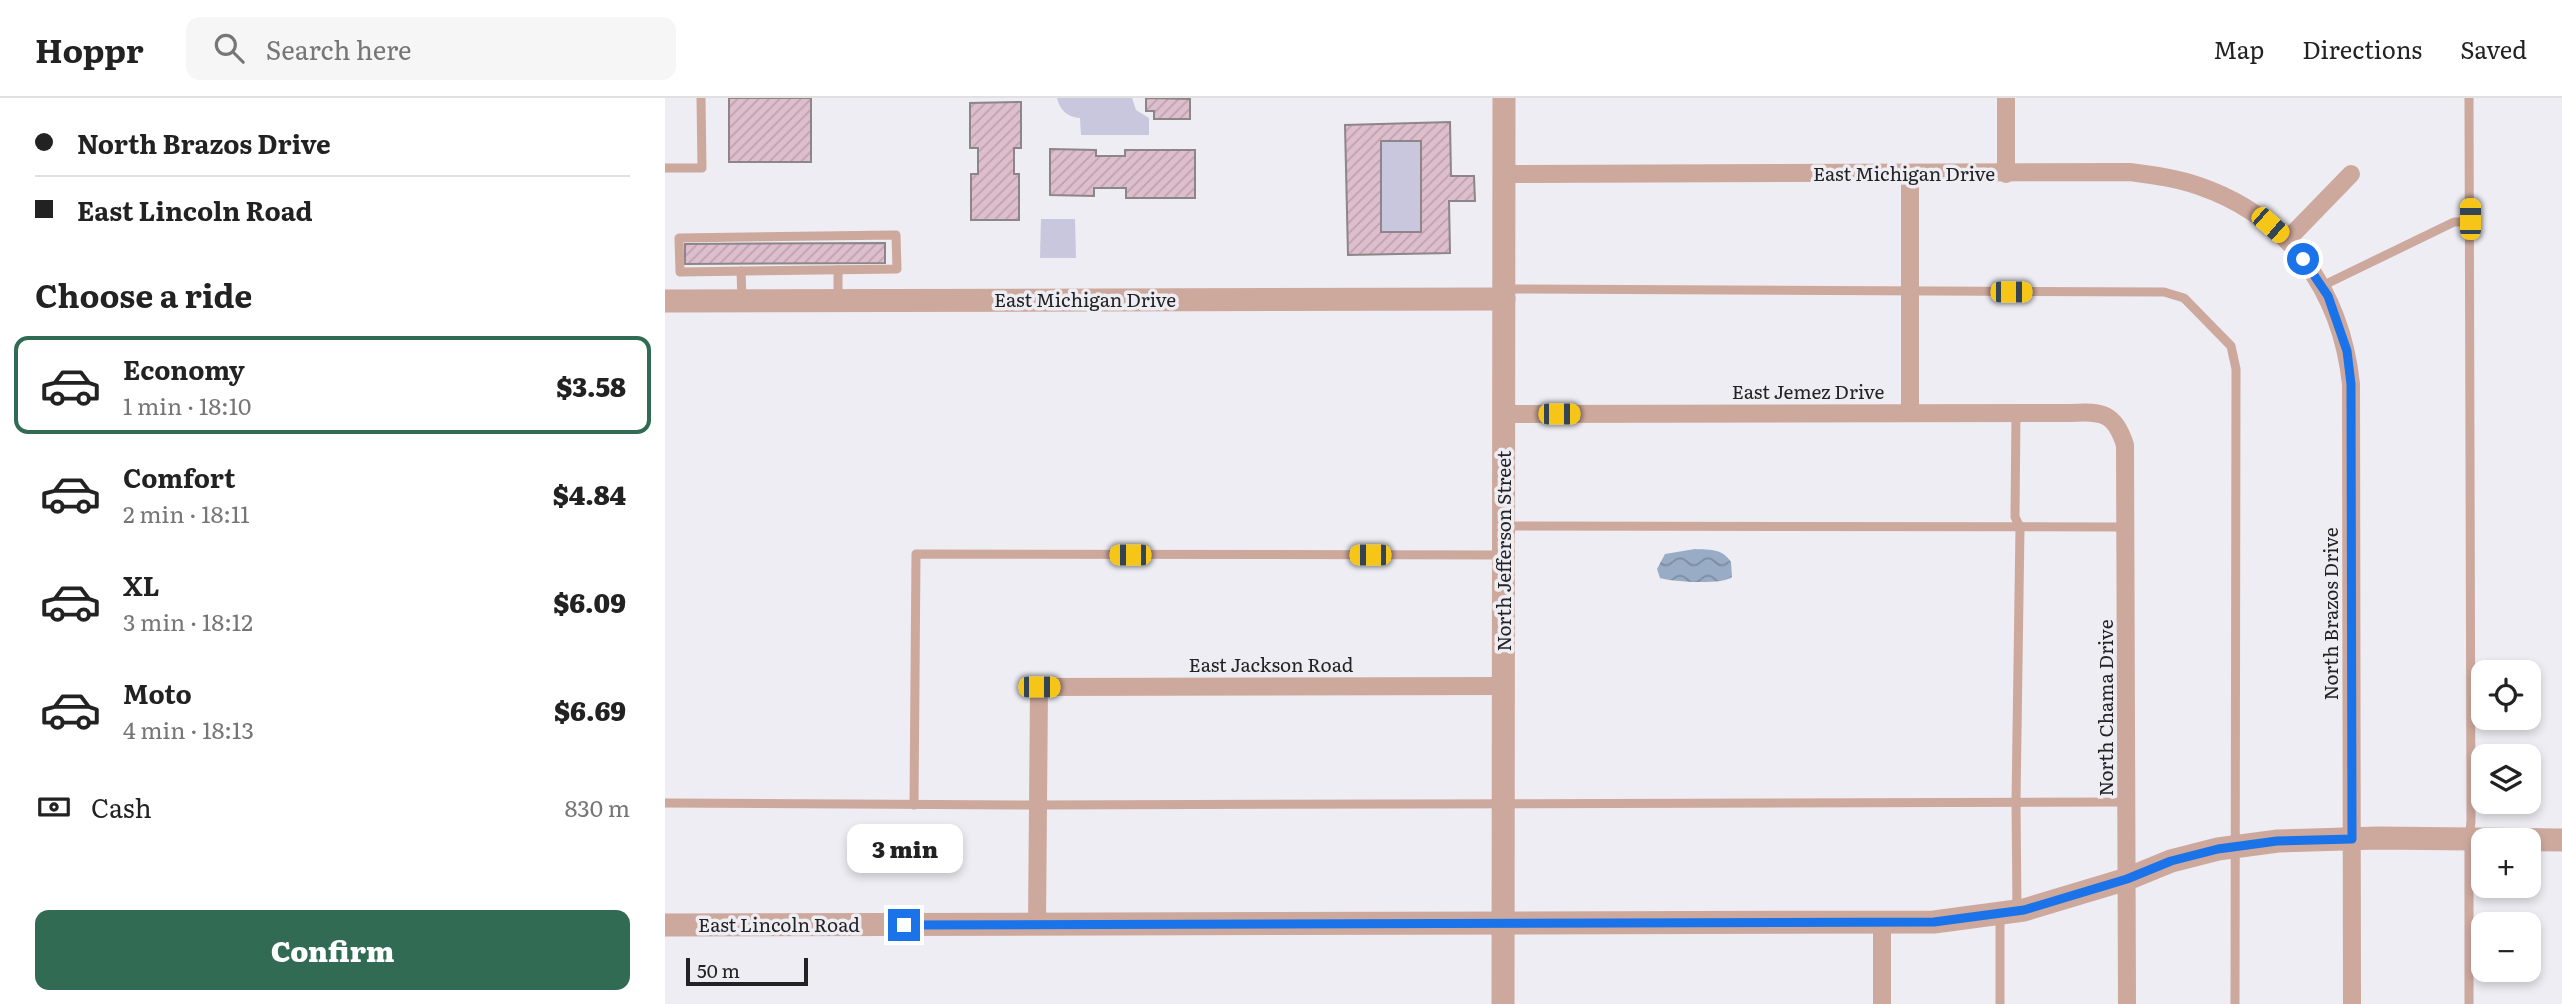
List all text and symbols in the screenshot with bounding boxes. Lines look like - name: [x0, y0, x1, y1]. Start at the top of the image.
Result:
- search box: [186, 17, 676, 80]
- text: Hoppr: [35, 24, 144, 73]
- icon: search: [210, 29, 248, 67]
- text: Search here: [266, 29, 412, 68]
- text: Map: [2213, 31, 2264, 66]
- text: Directions: [2302, 31, 2422, 66]
- text: Saved: [2460, 31, 2527, 66]
- text: North Brazos Drive: [77, 123, 331, 162]
- street label: East Michigan Drive: [1813, 159, 1995, 187]
- text: East Lincoln Road: [77, 190, 313, 229]
- car: [2460, 198, 2481, 240]
- car: [2248, 203, 2293, 247]
- route start: [2287, 243, 2319, 275]
- text: Choose a ride: [35, 270, 252, 318]
- car: [1991, 282, 2033, 303]
- street label: East Michigan Drive: [994, 285, 1176, 313]
- text: Economy: [123, 349, 245, 388]
- icon: car: [39, 354, 102, 417]
- text: $3.58: [556, 366, 626, 405]
- street label: East Jemez Drive: [1732, 377, 1884, 405]
- text: 1 min · 18:10: [123, 388, 251, 422]
- car: [1539, 404, 1581, 425]
- street label: North Jefferson Street: [1489, 450, 1517, 651]
- text: Comfort: [123, 457, 235, 496]
- icon: car: [39, 462, 102, 525]
- text: $4.84: [553, 474, 626, 513]
- text: 2 min · 18:11: [123, 496, 250, 530]
- street label: North Brazos Drive: [2316, 527, 2344, 701]
- car: [1110, 545, 1152, 566]
- car: [1350, 545, 1392, 566]
- text: XL: [123, 565, 160, 604]
- icon: car: [39, 570, 102, 633]
- text: $6.09: [553, 582, 626, 621]
- text: 3 min · 18:12: [123, 604, 253, 638]
- street label: North Chama Drive: [2091, 619, 2119, 797]
- street label: East Jackson Road: [1189, 650, 1354, 678]
- map controls: [2471, 660, 2541, 982]
- button: locate: [2471, 660, 2541, 730]
- text: Moto: [123, 673, 192, 712]
- car: [1019, 677, 1061, 698]
- icon: car: [39, 678, 102, 741]
- text: $6.69: [554, 690, 626, 729]
- text: 4 min · 18:13: [123, 712, 254, 746]
- button: layers: [2471, 744, 2541, 814]
- text: Cash: [91, 787, 152, 826]
- icon: cash: [35, 788, 73, 826]
- text: 830 m: [565, 790, 630, 824]
- callout: 3 min: [846, 824, 962, 872]
- button: +: [2471, 828, 2541, 898]
- text: 3 min: [872, 831, 938, 865]
- route end: [888, 909, 920, 941]
- button: Confirm: [35, 910, 630, 990]
- street label: East Lincoln Road: [698, 910, 860, 938]
- button: −: [2471, 912, 2541, 982]
- scale bar: [686, 955, 809, 987]
- text: 50 m: [697, 956, 740, 984]

